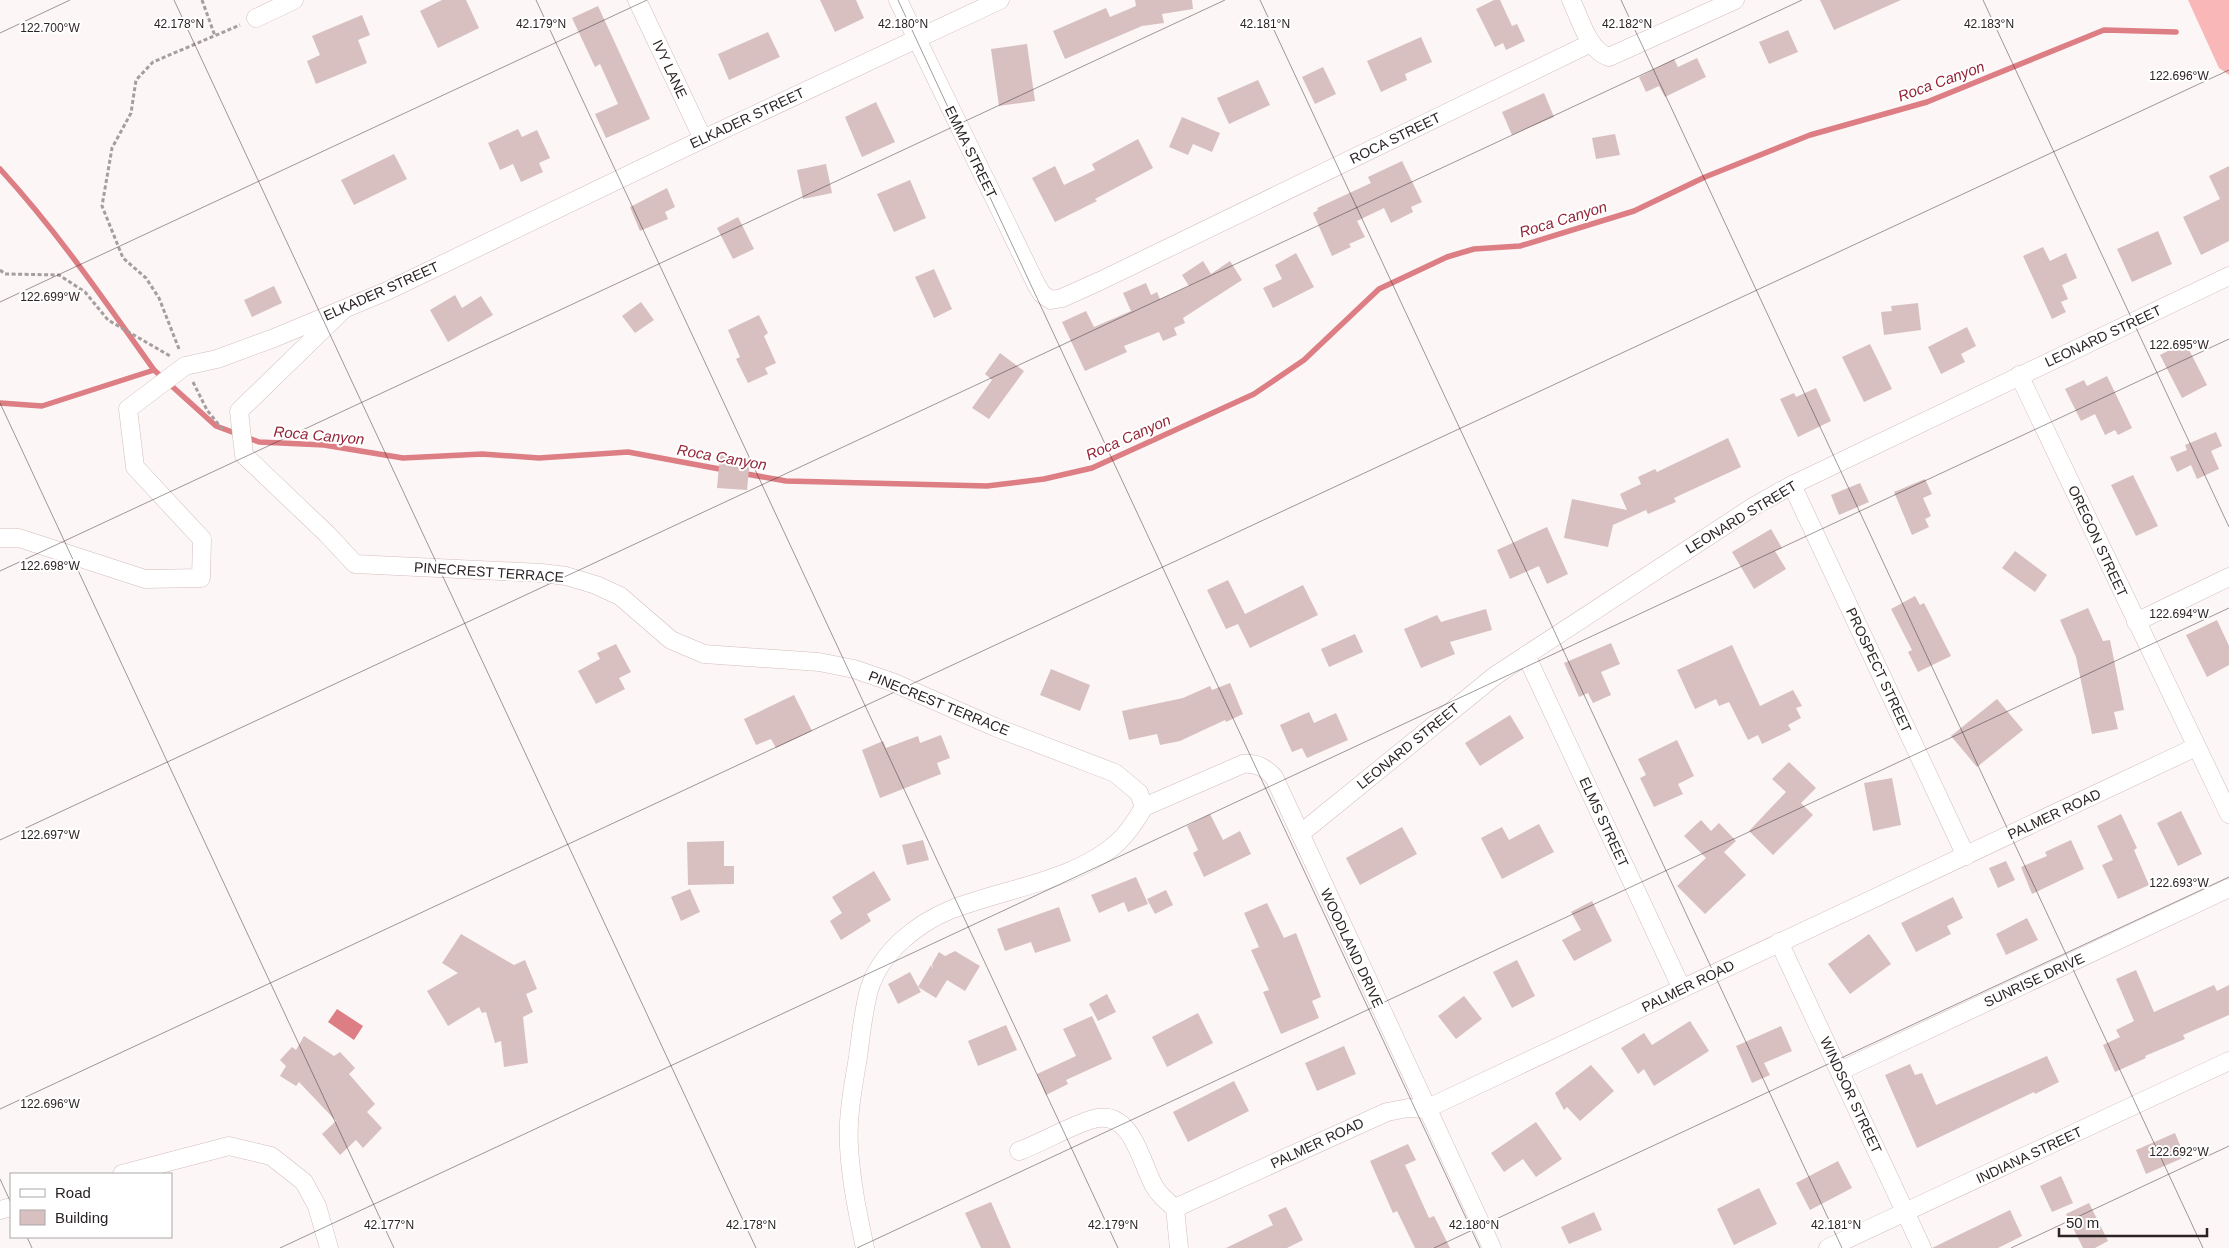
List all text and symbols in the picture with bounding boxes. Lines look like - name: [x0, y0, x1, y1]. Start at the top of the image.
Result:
- text: 42.178°N: [154, 17, 204, 31]
- text: 42.179°N: [516, 17, 566, 31]
- text: 42.180°N: [878, 17, 928, 31]
- text: 42.181°N: [1240, 17, 1290, 31]
- text: 42.182°N: [1602, 17, 1652, 31]
- text: 42.183°N: [1964, 17, 2014, 31]
- text: 122.700°W: [20, 21, 80, 35]
- street label: IVY LANE: [649, 37, 691, 101]
- water label: Roca Canyon: [1895, 57, 1987, 105]
- text: 122.696°W: [2149, 69, 2209, 83]
- street label: ELKADER STREET: [687, 84, 807, 152]
- street label: EMMA STREET: [942, 103, 1000, 201]
- street label: ROCA STREET: [1347, 109, 1443, 167]
- water label: Roca Canyon: [1517, 198, 1609, 240]
- street label: ELKADER STREET: [321, 258, 442, 324]
- text: 122.699°W: [20, 290, 80, 304]
- street label: LEONARD STREET: [2042, 302, 2164, 370]
- text: 122.695°W: [2149, 338, 2209, 352]
- water label: Roca Canyon: [1083, 411, 1173, 463]
- water label: Roca Canyon: [273, 423, 365, 447]
- water label: Roca Canyon: [676, 441, 768, 473]
- street label: LEONARD STREET: [1683, 477, 1800, 557]
- street label: OREGON STREET: [2065, 483, 2131, 600]
- text: 122.698°W: [20, 559, 80, 573]
- street label: PINECREST TERRACE: [413, 559, 565, 585]
- street label: PROSPECT STREET: [1843, 605, 1915, 735]
- text: 122.694°W: [2149, 607, 2209, 621]
- street label: PINECREST TERRACE: [866, 667, 1012, 739]
- street label: LEONARD STREET: [1354, 700, 1463, 792]
- street label: ELMS STREET: [1576, 775, 1632, 870]
- street label: PALMER ROAD: [2005, 785, 2103, 843]
- text: 122.697°W: [20, 828, 80, 842]
- text: 122.693°W: [2149, 876, 2209, 890]
- street label: WOODLAND DRIVE: [1317, 886, 1387, 1010]
- street label: SUNRISE DRIVE: [1981, 950, 2087, 1010]
- street label: PALMER ROAD: [1639, 957, 1737, 1015]
- street label: WINDSOR STREET: [1817, 1034, 1885, 1156]
- text: 122.696°W: [20, 1097, 80, 1111]
- street label: PALMER ROAD: [1268, 1114, 1366, 1172]
- street label: INDIANA STREET: [1973, 1123, 2085, 1187]
- text: 122.692°W: [2149, 1145, 2209, 1159]
- legend: [10, 1173, 172, 1238]
- text: Road: [55, 1184, 91, 1201]
- scale bar: [2059, 1206, 2206, 1238]
- text: Building: [55, 1209, 108, 1226]
- text: 50 m: [2066, 1214, 2099, 1231]
- text: 42.177°N: [364, 1218, 414, 1232]
- text: 42.178°N: [726, 1218, 776, 1232]
- text: 42.179°N: [1088, 1218, 1138, 1232]
- text: 42.180°N: [1449, 1218, 1499, 1232]
- text: 42.181°N: [1811, 1218, 1861, 1232]

